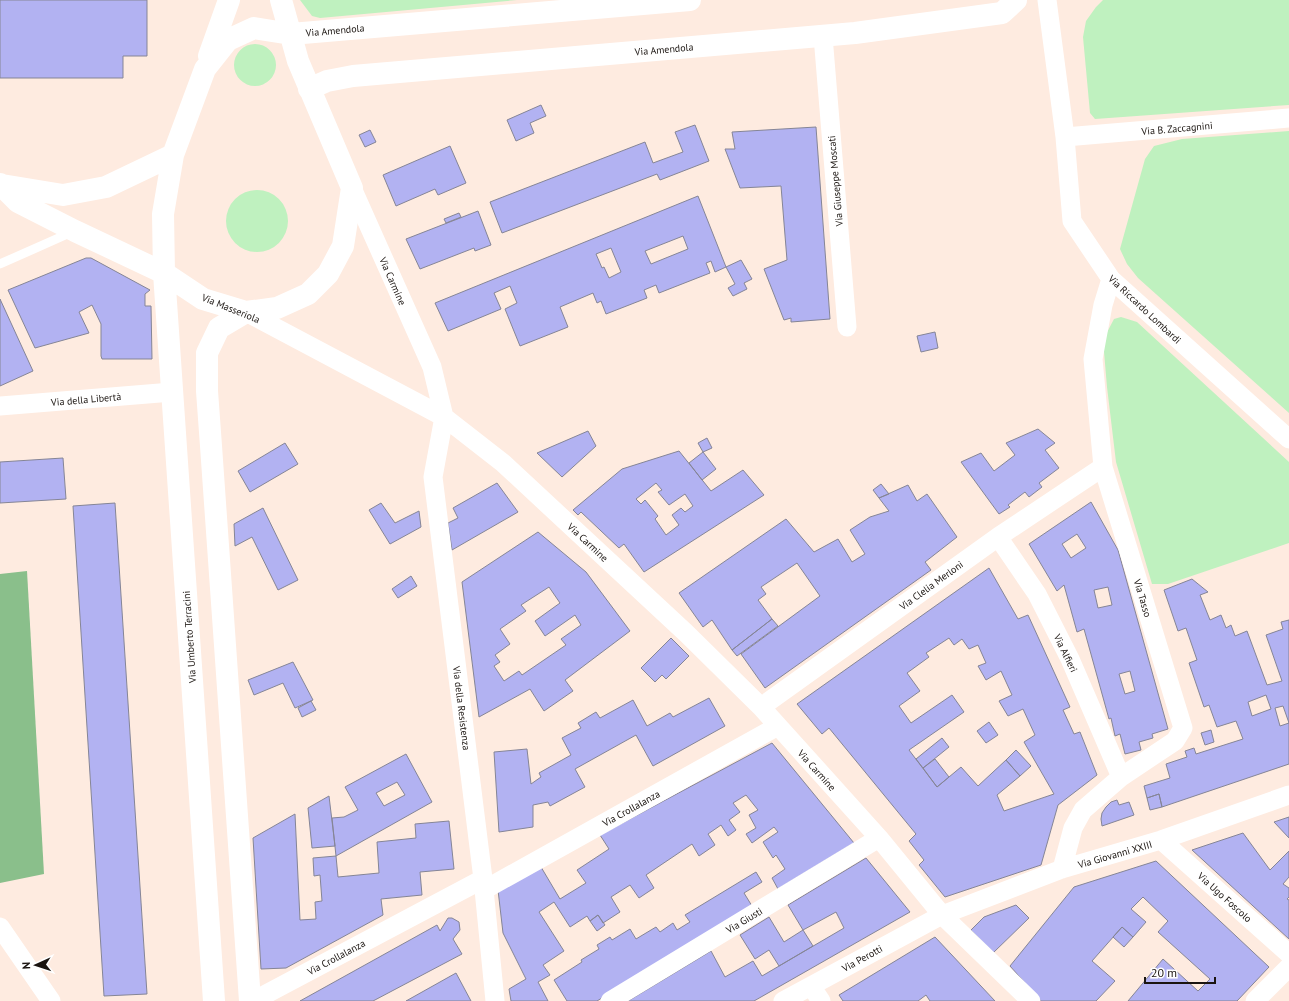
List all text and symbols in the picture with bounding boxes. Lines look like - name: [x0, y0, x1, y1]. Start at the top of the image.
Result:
- street label: Via Amendola: [304, 21, 365, 40]
- street label: Via Amendola: [633, 40, 694, 59]
- street label: Via B. Zaccagnini: [1140, 119, 1213, 138]
- street label: Via Giuseppe Moscati: [825, 135, 846, 228]
- street label: Via Carmine: [376, 254, 409, 307]
- street label: Via Riccardo Lombardi: [1105, 272, 1184, 347]
- street label: Via Masseriola: [199, 291, 262, 326]
- street label: Via della Libertà: [49, 390, 122, 409]
- street label: Via Carmine: [564, 519, 611, 565]
- street label: Via Clelia Merloni: [896, 558, 966, 614]
- street label: Via Tasso: [1130, 577, 1154, 619]
- street label: Via Umberto Terracini: [180, 590, 199, 684]
- street label: Via Alfieri: [1050, 631, 1080, 674]
- street label: Via della Resistenza: [450, 664, 473, 751]
- street label: Via Carmine: [794, 746, 839, 794]
- street label: Via Crollalanza: [599, 787, 662, 830]
- street label: Via Giovanni XXIII: [1076, 838, 1154, 872]
- street label: Via Ugo Foscolo: [1194, 869, 1254, 925]
- street label: Via Giusti: [723, 904, 765, 937]
- street label: Via Crollalanza: [304, 937, 368, 979]
- street label: Via Perotti: [839, 942, 885, 975]
- north arrow: [16, 945, 56, 985]
- scale bar: [1145, 959, 1215, 985]
- text: N: [19, 962, 33, 970]
- text: 20 m: [1151, 965, 1177, 980]

